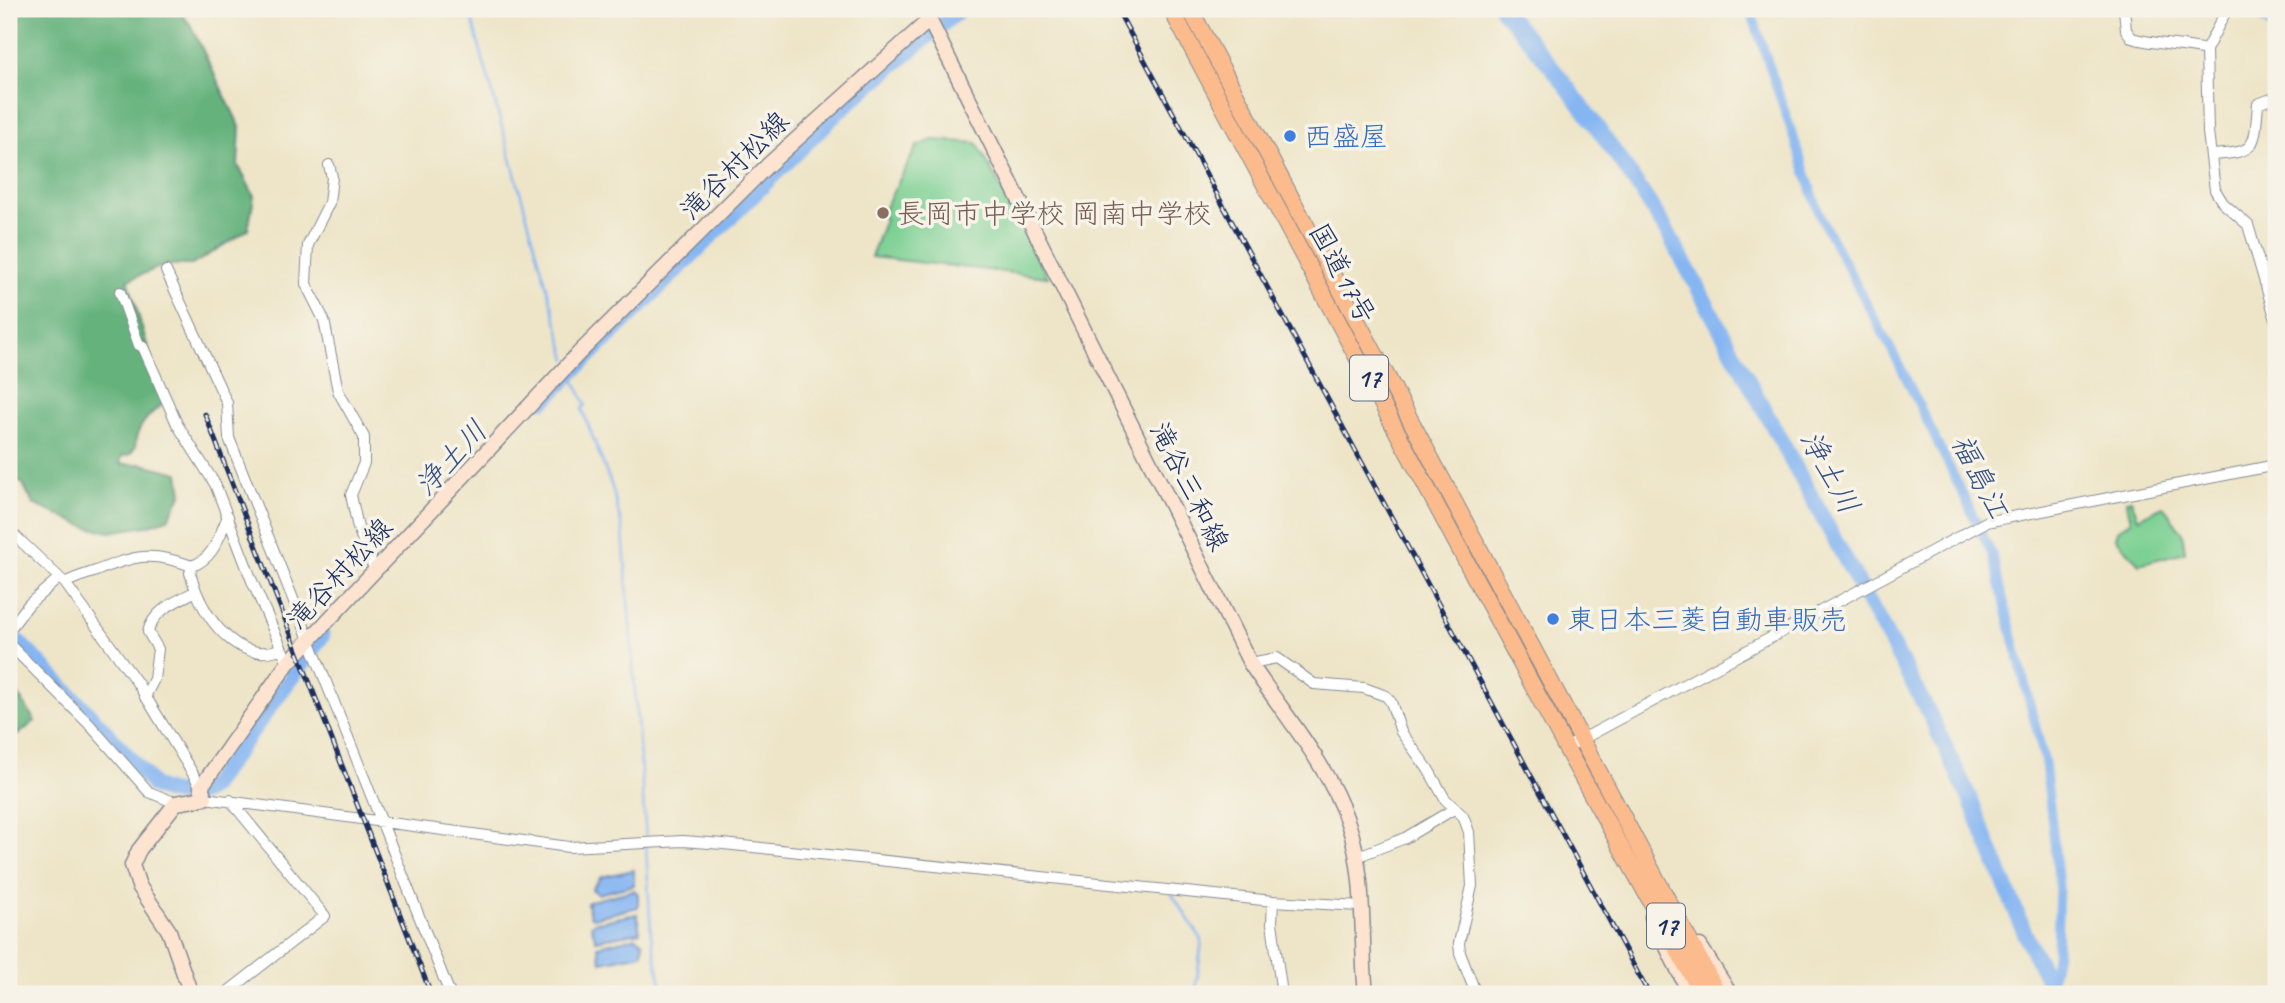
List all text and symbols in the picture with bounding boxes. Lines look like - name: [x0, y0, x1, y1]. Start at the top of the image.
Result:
- street label: 滝谷村松線: [672, 103, 796, 227]
- place label: 西盛屋: [1304, 119, 1388, 154]
- marker: 西盛屋: [1282, 128, 1298, 144]
- place label: 長岡市中学校 岡南中学校: [897, 196, 1212, 231]
- marker: 長岡市中学校 岡南中学校: [875, 205, 891, 221]
- street label: 国道17号: [1301, 217, 1384, 330]
- road number: 17: [1350, 356, 1388, 400]
- water label: 浄土川: [406, 412, 496, 504]
- street label: 滝谷三和線: [1142, 416, 1237, 557]
- water label: 浄土川: [1792, 423, 1868, 521]
- water label: 福島江: [1943, 427, 2018, 526]
- street label: 滝谷村松線: [279, 510, 400, 636]
- place label: 東日本三菱自動車販売: [1567, 602, 1847, 637]
- marker: 東日本三菱自動車販売: [1545, 611, 1561, 627]
- road number: 17: [1647, 903, 1685, 948]

